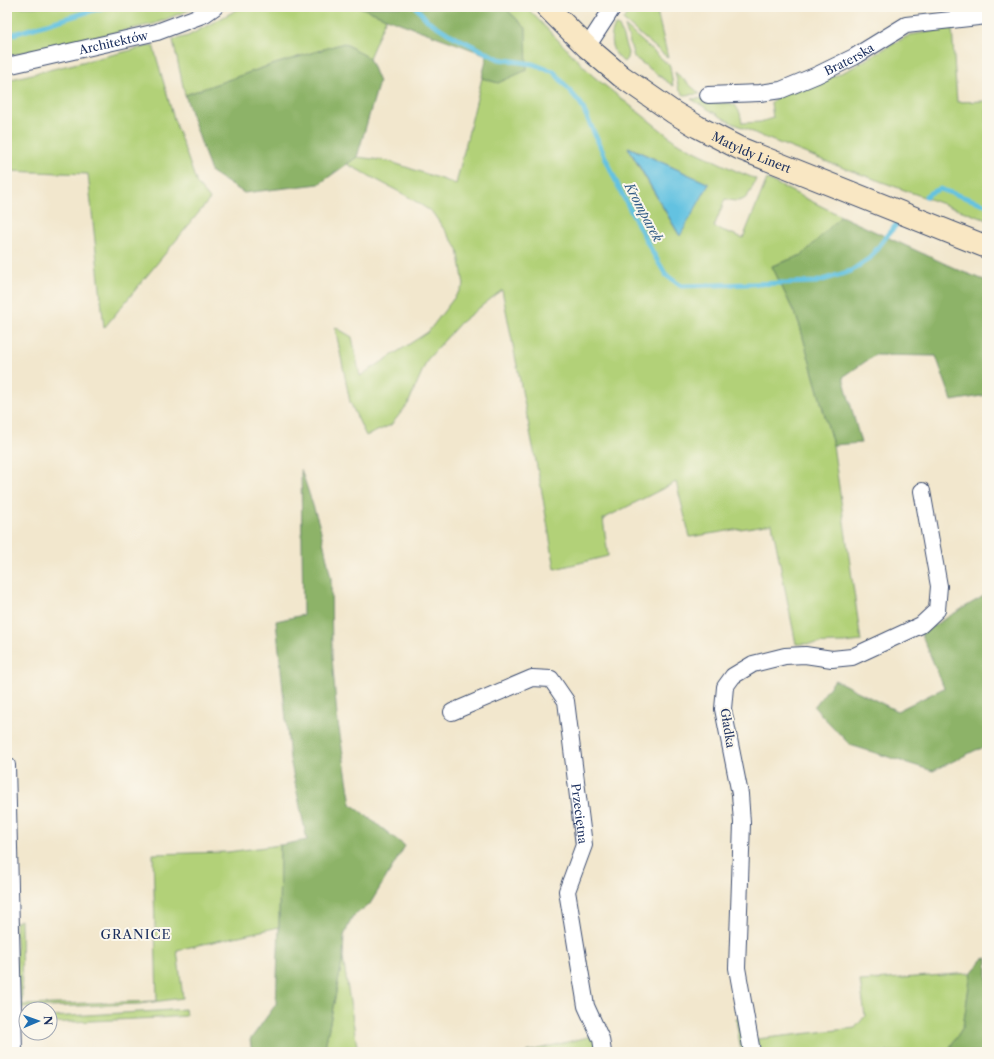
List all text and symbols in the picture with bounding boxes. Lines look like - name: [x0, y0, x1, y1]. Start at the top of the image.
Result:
- street label: Architektów: [76, 27, 150, 57]
- street label: Braterska: [822, 39, 877, 78]
- street label: Matyldy Linert: [710, 128, 794, 176]
- water label: Kromparek: [621, 179, 666, 245]
- street label: Gładka: [717, 707, 739, 750]
- street label: Przeciętna: [569, 782, 591, 845]
- district label: GRANICE: [100, 926, 172, 942]
- north arrow: [18, 1001, 58, 1041]
- text: N: [41, 1016, 55, 1026]

